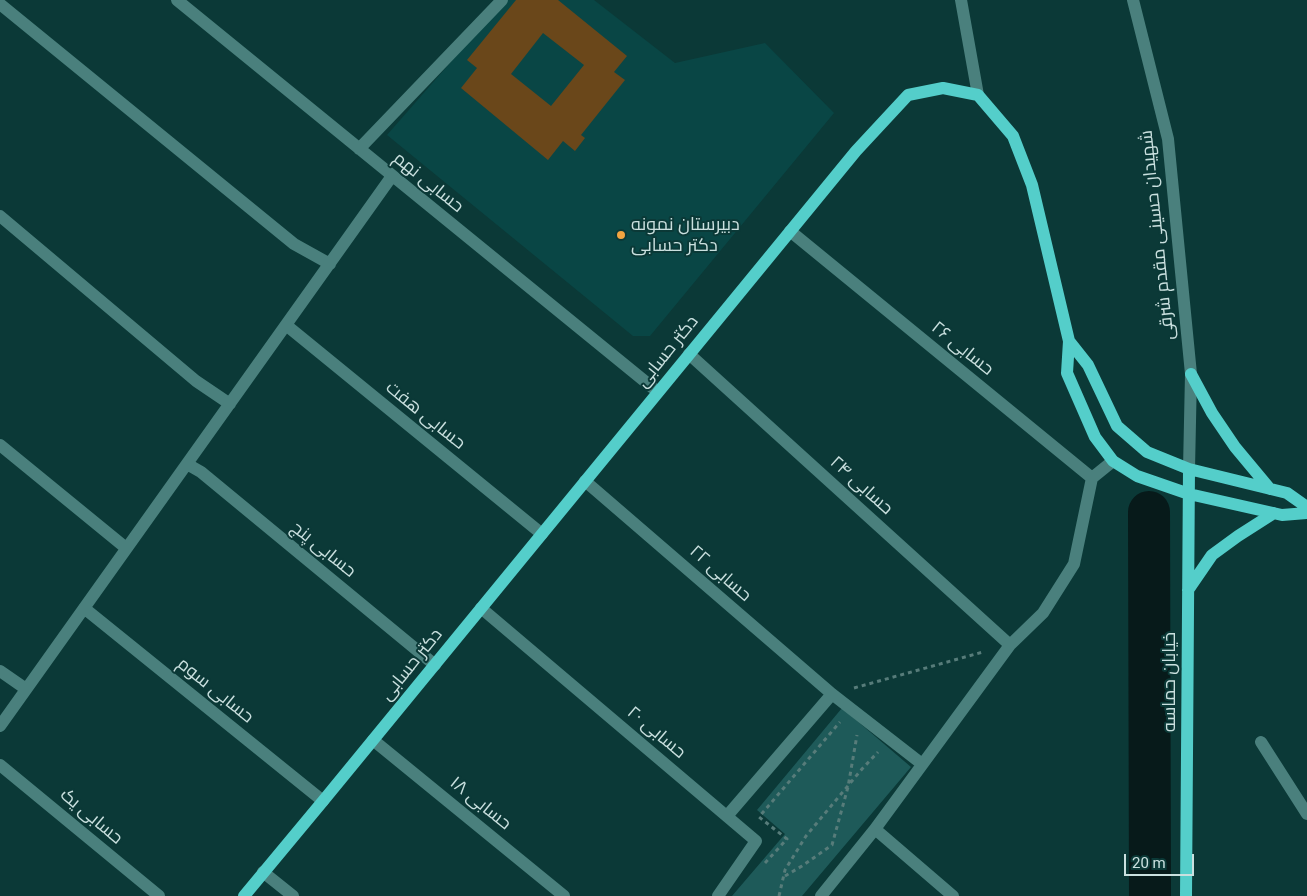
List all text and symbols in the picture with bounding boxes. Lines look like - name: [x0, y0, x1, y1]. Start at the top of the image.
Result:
- street label: شهیدان حسینی مقدم شرقی: [1136, 129, 1180, 341]
- street label: حسابی نهم: [388, 148, 468, 218]
- place label: دبیرستان نمونه دکتر حسابی: [631, 214, 740, 256]
- marker: دبیرستان نمونه دکتر حسابی: [615, 229, 627, 241]
- street label: دکتر حسابی: [632, 312, 704, 392]
- street label: حسابی ۲۶: [926, 317, 998, 381]
- street label: حسابی هفت: [381, 377, 469, 455]
- street label: حسابی ۲۴: [825, 452, 897, 520]
- street label: حسابی پنج: [286, 517, 360, 583]
- street label: حسابی ۲۲: [685, 541, 755, 607]
- street label: دکتر حسابی: [376, 625, 448, 705]
- street label: خیابان حماسه: [1159, 632, 1181, 732]
- street label: حسابی سوم: [172, 653, 258, 729]
- street label: حسابی ۲۰: [622, 702, 690, 764]
- street label: حسابی ۱۸: [445, 773, 515, 835]
- street label: حسابی یک: [55, 784, 127, 850]
- scale bar: [1127, 844, 1197, 876]
- text: 20 m: [1132, 854, 1166, 872]

